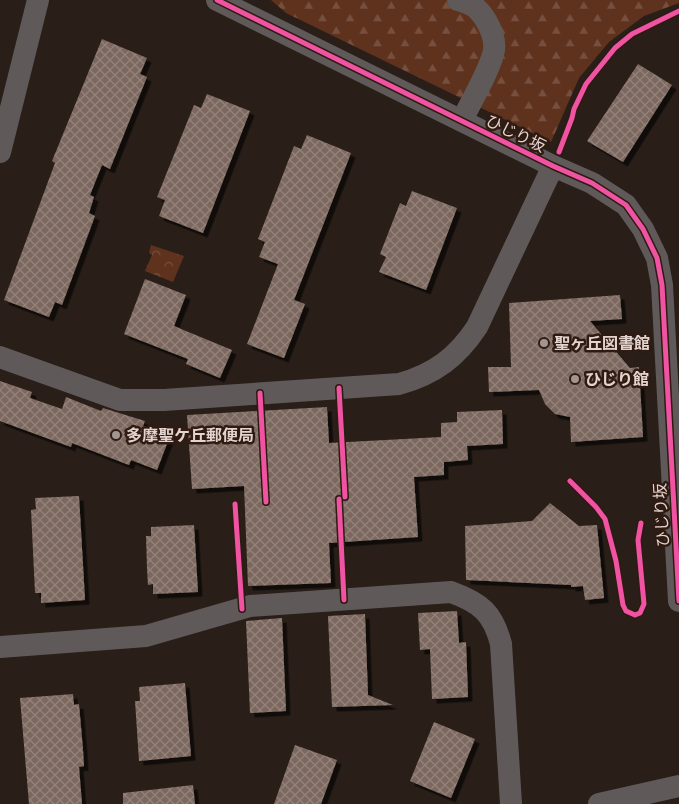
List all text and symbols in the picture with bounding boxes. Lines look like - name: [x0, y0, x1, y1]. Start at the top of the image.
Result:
- street label: ひじり坂: [482, 109, 550, 158]
- place label: 聖ヶ丘図書館: [554, 332, 650, 355]
- marker: 聖ヶ丘図書館: [538, 337, 550, 349]
- place label: ひじり館: [585, 368, 649, 391]
- marker: ひじり館: [569, 373, 581, 385]
- place label: 多摩聖ケ丘郵便局: [126, 424, 254, 447]
- marker: 多摩聖ケ丘郵便局: [110, 429, 122, 441]
- street label: ひじり坂: [648, 482, 675, 548]

